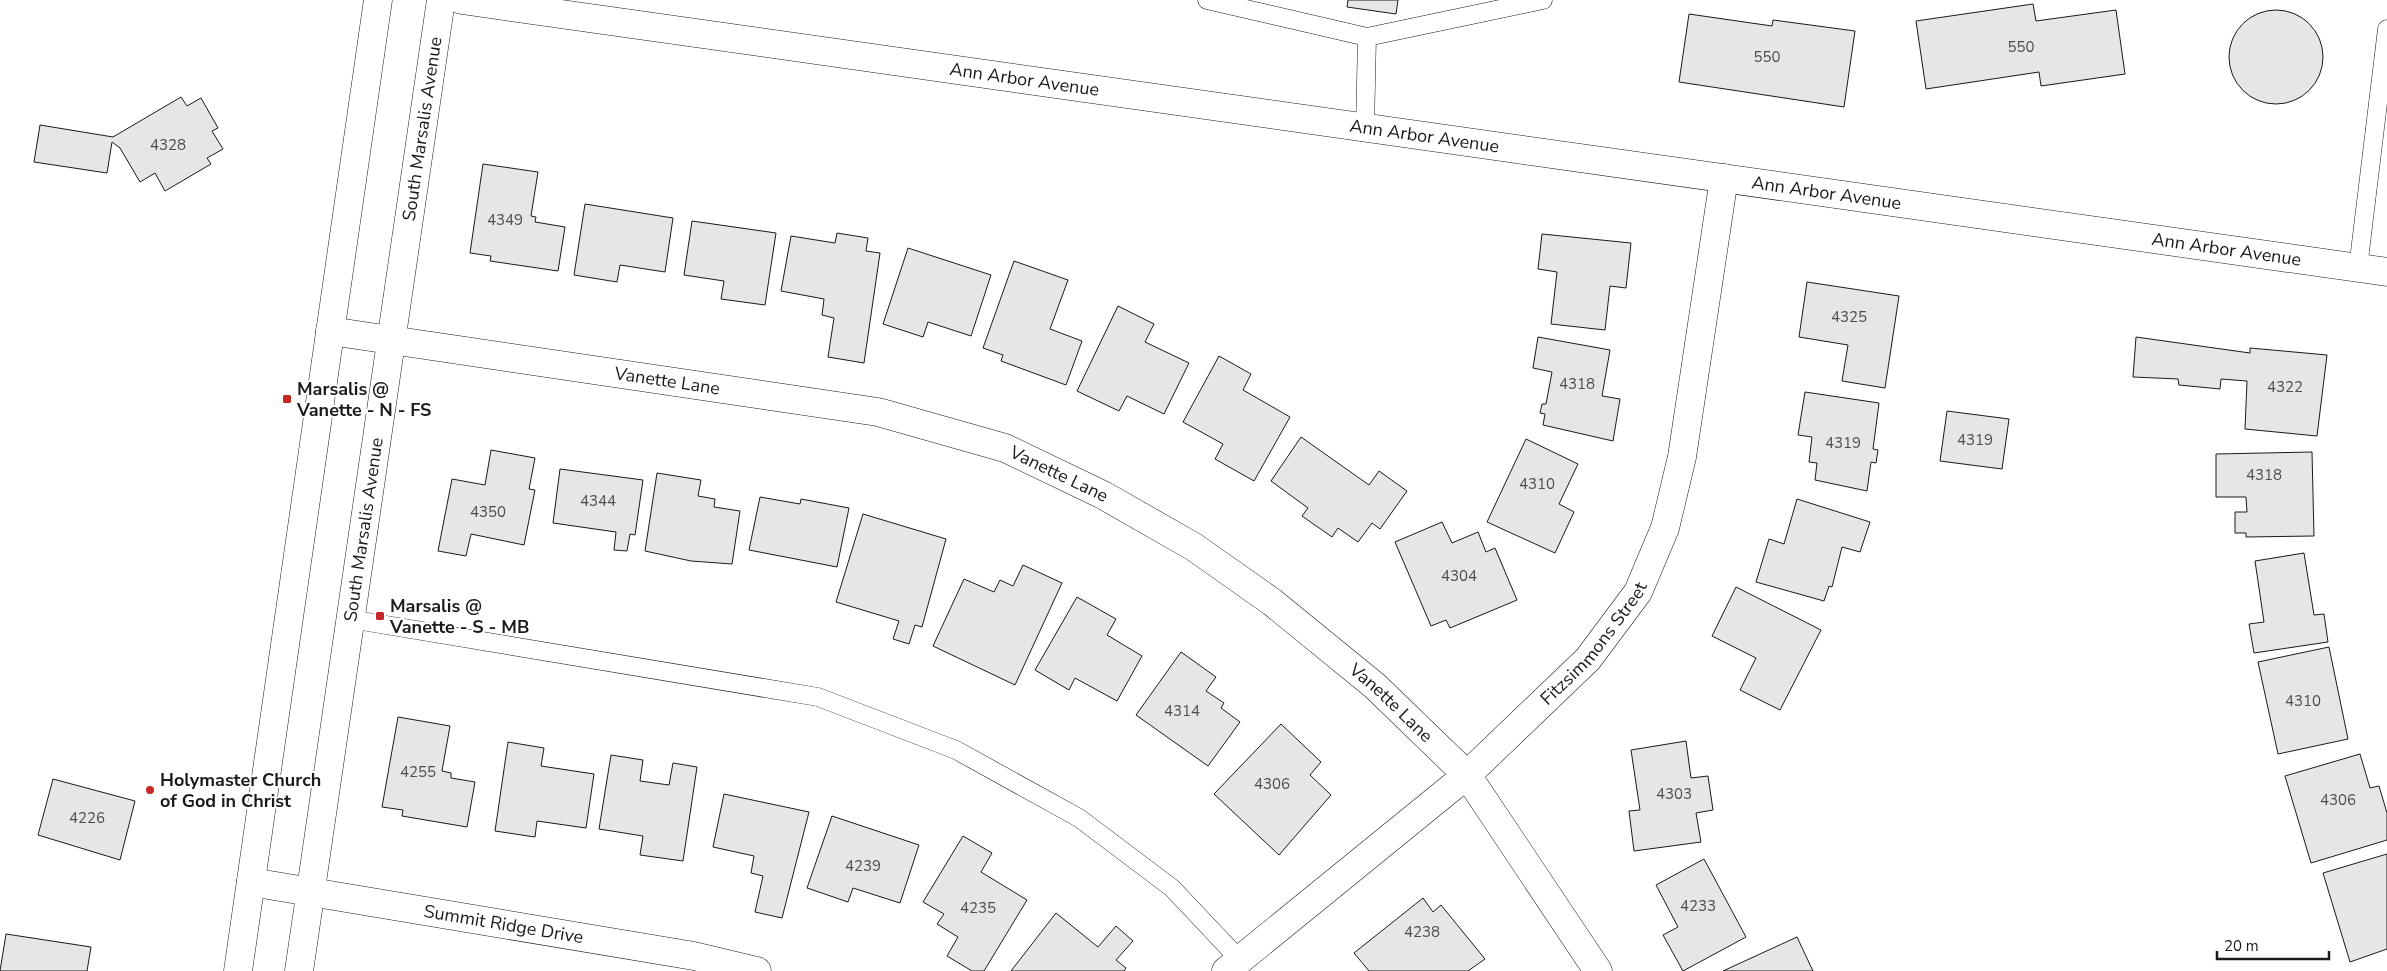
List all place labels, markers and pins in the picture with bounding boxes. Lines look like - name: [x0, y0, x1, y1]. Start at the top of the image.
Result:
- place label: Marsalis @ Vanette - N - FS: [296, 377, 431, 422]
- marker: Marsalis @ Vanette - N - FS: [281, 393, 293, 405]
- place label: Marsalis @ Vanette - S - MB: [389, 594, 529, 639]
- marker: Marsalis @ Vanette - S - MB: [374, 610, 386, 622]
- place label: Holymaster Church of God in Christ: [160, 768, 321, 813]
- marker: Holymaster Church of God in Christ: [144, 784, 156, 796]

